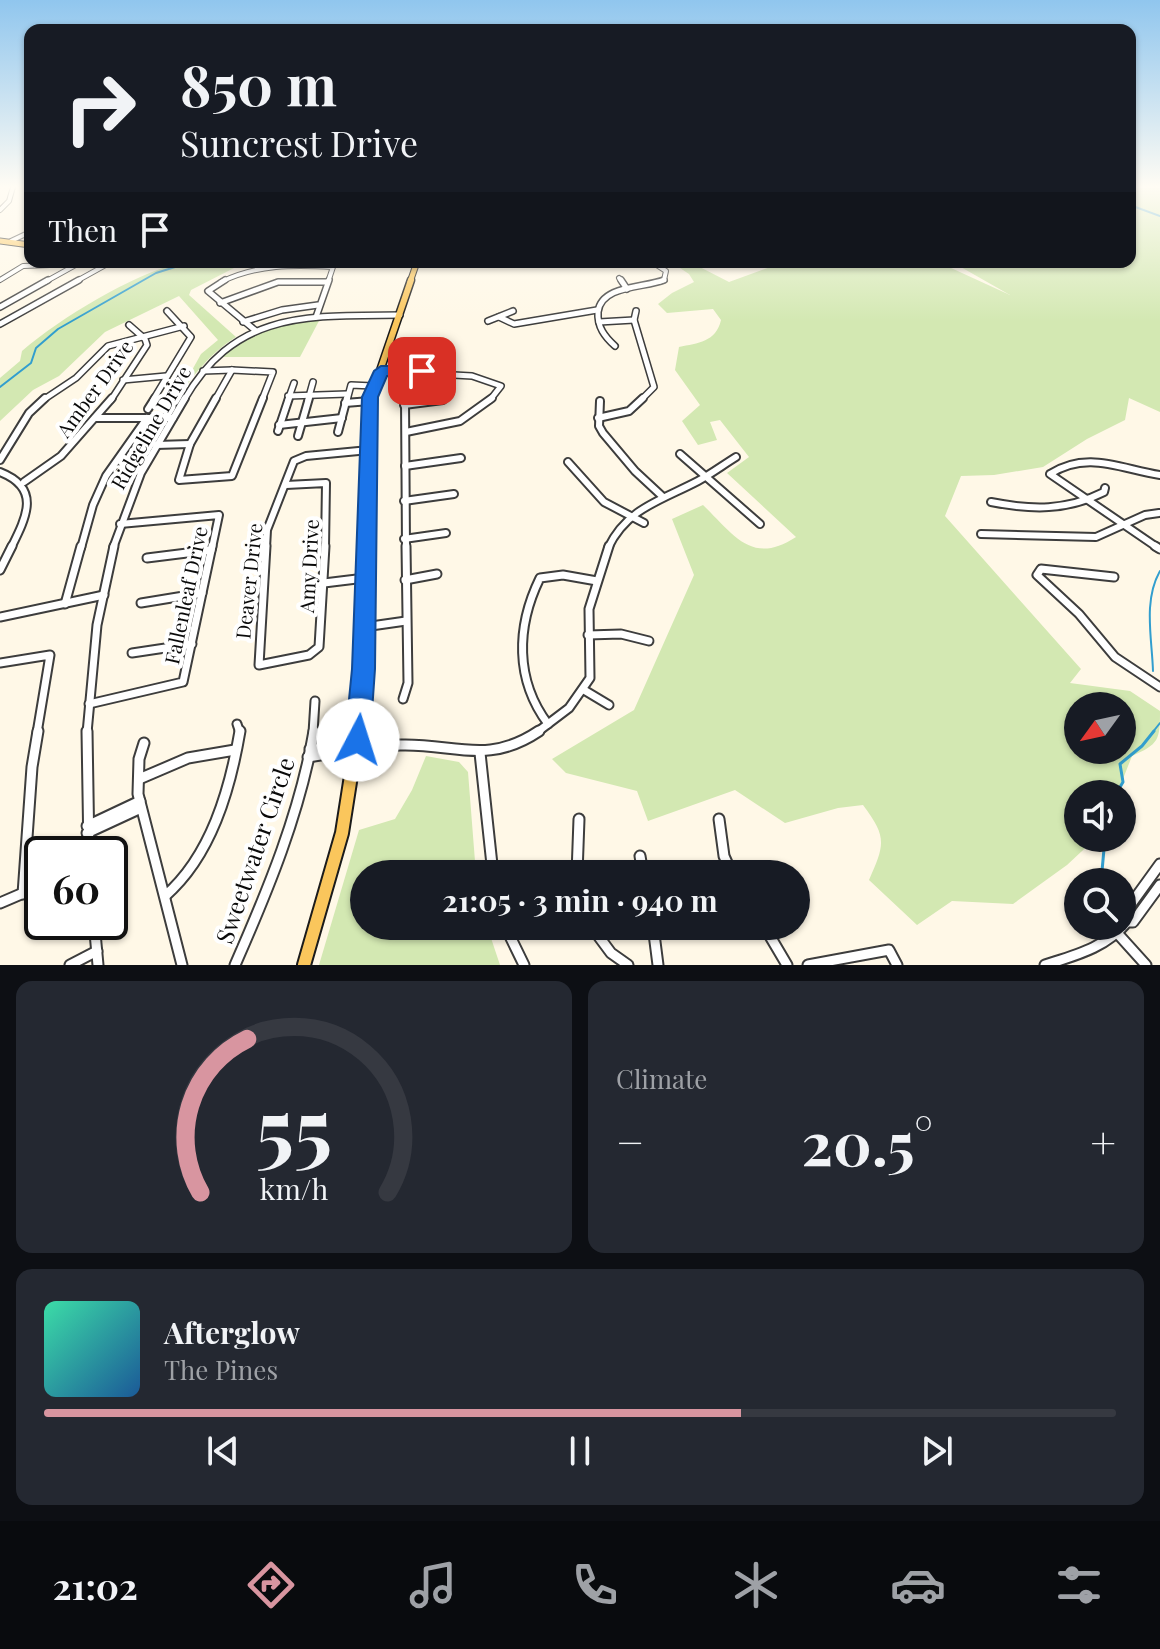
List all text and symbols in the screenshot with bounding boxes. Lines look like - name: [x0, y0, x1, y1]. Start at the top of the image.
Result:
- text: 850 m: [180, 46, 337, 121]
- icon: right: [48, 56, 152, 160]
- text: Suncrest Drive: [180, 118, 418, 166]
- icon: arrive: [133, 208, 177, 252]
- text: Then: [48, 210, 117, 250]
- street label: Amber Drive: [49, 334, 138, 443]
- pin: [388, 337, 456, 405]
- icon: arrive: [400, 349, 444, 393]
- street label: Ridgeline Drive: [104, 360, 196, 494]
- street label: Amy Drive: [292, 519, 324, 614]
- street label: Deaver Drive: [228, 522, 268, 640]
- street label: Fallenleaf Drive: [157, 523, 213, 667]
- north arrow: [1064, 692, 1136, 764]
- map controls: [1064, 692, 1136, 940]
- position arrow: [316, 698, 400, 782]
- street label: Sweetwater Circle: [207, 752, 301, 948]
- button: sound: [1064, 780, 1136, 852]
- speed limit sign: 60: [24, 836, 128, 940]
- button: search: [1064, 868, 1136, 940]
- text: 21:05 · 3 min · 940 m: [442, 880, 718, 920]
- text: Climate: [616, 1061, 707, 1096]
- text: 55: [256, 1069, 332, 1180]
- text: 20.5°: [802, 1101, 933, 1181]
- text: −: [616, 1111, 644, 1170]
- text: +: [1090, 1111, 1116, 1170]
- text: km/h: [260, 1169, 328, 1207]
- text: Afterglow: [164, 1312, 300, 1352]
- text: The Pines: [164, 1352, 278, 1387]
- icon: previous: [201, 1429, 245, 1473]
- icon: pause: [558, 1429, 602, 1473]
- icon: next: [915, 1429, 959, 1473]
- icon: directions: [243, 1557, 299, 1613]
- icon: music: [405, 1557, 461, 1613]
- icon: phone: [567, 1557, 623, 1613]
- icon: climate: [728, 1557, 784, 1613]
- icon: car: [890, 1557, 946, 1613]
- icon: filters: [1051, 1557, 1107, 1613]
- text: 21:02: [53, 1561, 138, 1609]

